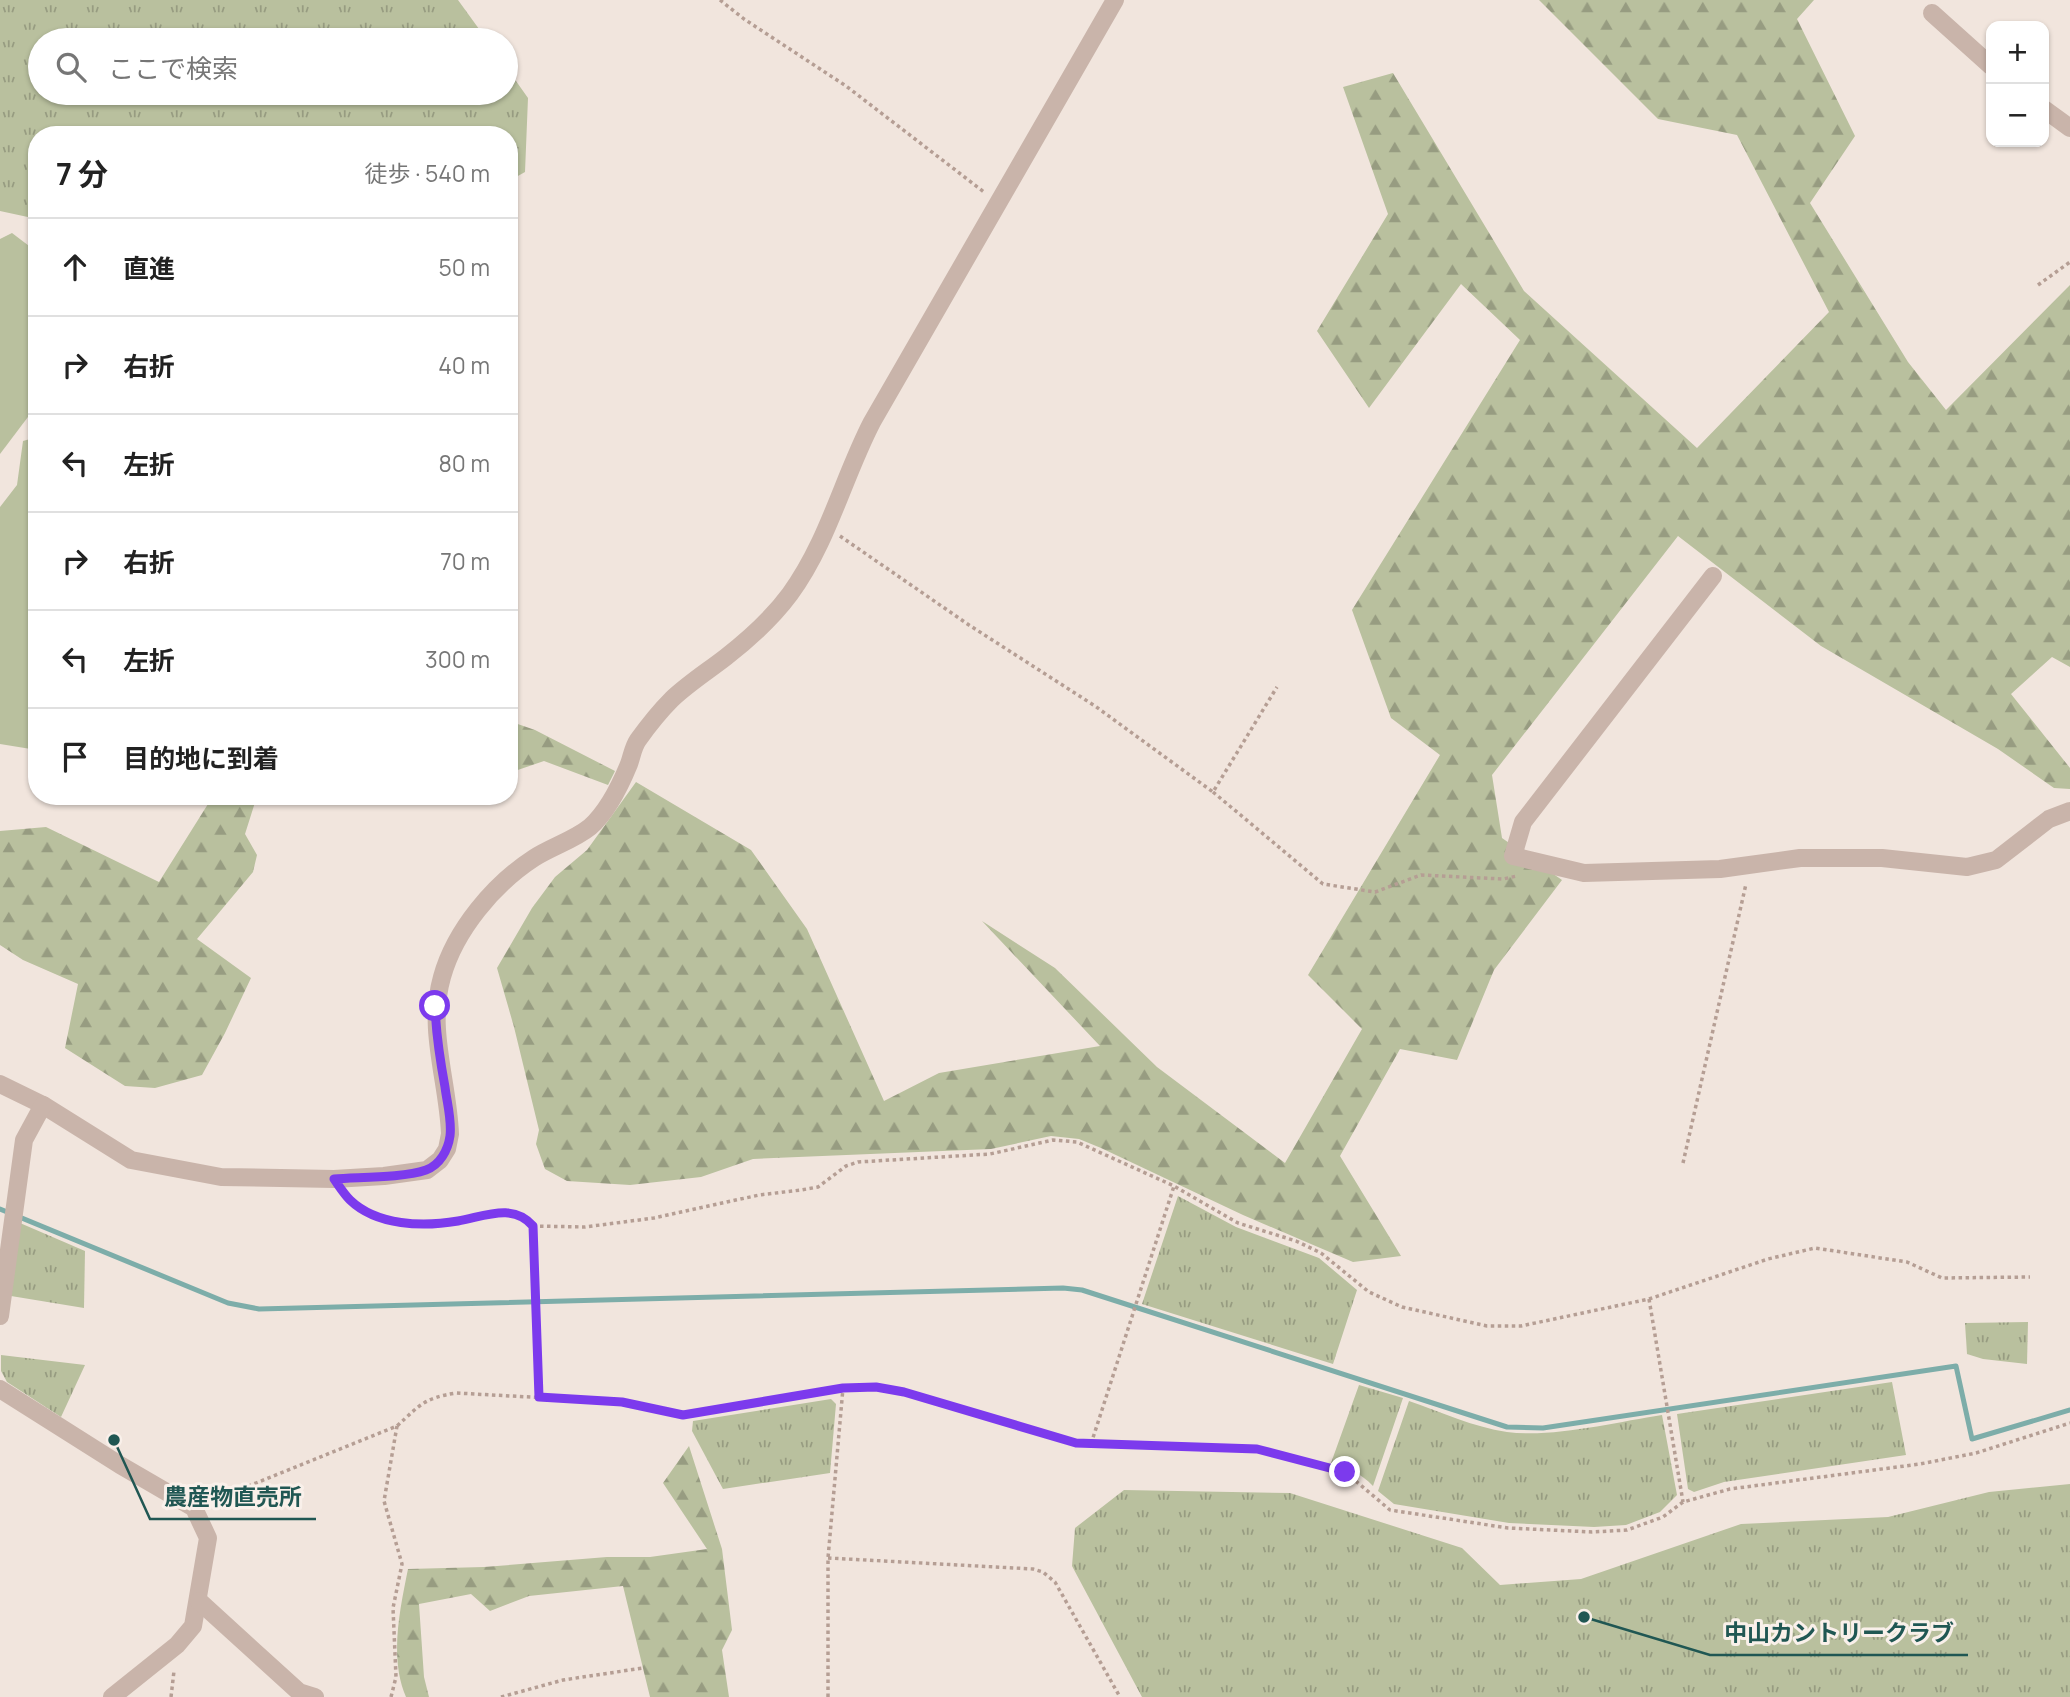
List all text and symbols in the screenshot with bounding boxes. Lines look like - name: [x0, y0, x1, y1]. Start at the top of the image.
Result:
- map controls: [1986, 21, 2049, 147]
- button: +: [1986, 21, 2049, 84]
- search box: [28, 28, 518, 105]
- icon: search: [52, 48, 90, 86]
- text: ここで検索: [108, 50, 238, 86]
- button: −: [1986, 84, 2049, 147]
- text: 7 分: [56, 153, 108, 194]
- text: 徒歩 · 540 m: [365, 157, 490, 189]
- icon: ahead: [56, 248, 94, 286]
- text: 直進: [123, 250, 175, 286]
- text: 50 m: [439, 251, 490, 283]
- icon: right: [56, 346, 94, 384]
- text: 右折: [123, 348, 175, 384]
- text: 40 m: [438, 349, 490, 381]
- icon: left: [56, 444, 94, 482]
- text: 左折: [123, 446, 175, 482]
- text: 80 m: [439, 447, 490, 479]
- icon: right: [56, 542, 94, 580]
- text: 右折: [123, 544, 175, 580]
- text: 70 m: [440, 545, 490, 577]
- icon: left: [56, 640, 94, 678]
- text: 左折: [123, 642, 175, 678]
- text: 300 m: [425, 643, 490, 675]
- icon: arrive: [56, 738, 94, 776]
- text: 目的地に到着: [123, 740, 279, 776]
- route start: [419, 990, 450, 1021]
- route end: [1329, 1456, 1360, 1487]
- callout: 農産物直売所: [150, 1475, 316, 1519]
- text: 農産物直売所: [164, 1480, 302, 1512]
- callout: 中山カントリークラブ: [1710, 1611, 1968, 1655]
- text: 中山カントリークラブ: [1724, 1616, 1954, 1648]

